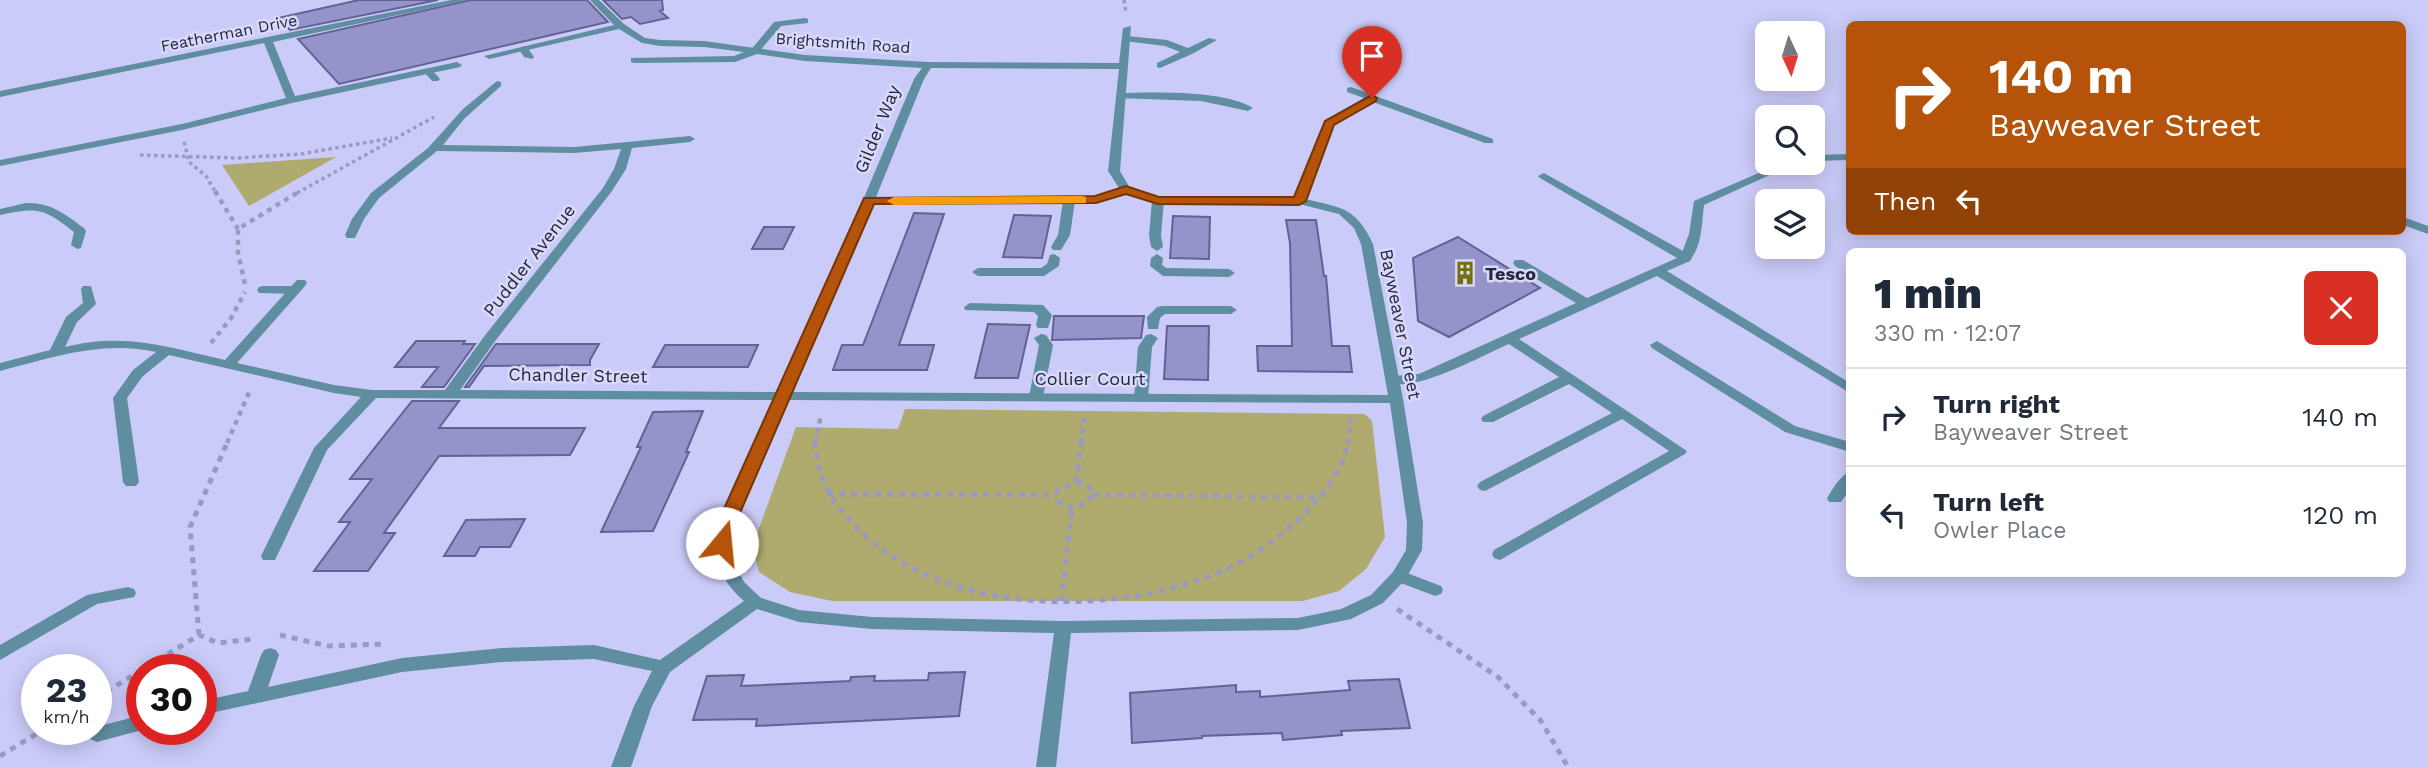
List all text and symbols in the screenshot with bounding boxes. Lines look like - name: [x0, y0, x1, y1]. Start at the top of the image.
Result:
- street label: Featherman Drive: [159, 10, 299, 56]
- north arrow: [1755, 21, 1825, 91]
- map controls: [1755, 21, 1825, 259]
- pin: [1342, 26, 1402, 98]
- street label: Brightsmith Road: [775, 29, 911, 57]
- icon: arrive: [1353, 37, 1391, 75]
- text: 140 m: [1989, 47, 2133, 105]
- icon: right: [1874, 49, 1965, 140]
- street label: Gilder Way: [850, 81, 904, 176]
- button: search: [1755, 105, 1825, 175]
- text: Bayweaver Street: [1989, 106, 2261, 144]
- icon: left: [1950, 182, 1988, 220]
- text: Then: [1874, 186, 1936, 216]
- button: layers: [1755, 189, 1825, 259]
- street label: Puddler Avenue: [479, 200, 579, 320]
- street label: Bayweaver Street: [1376, 247, 1426, 401]
- building icon: Tesco: [1451, 259, 1479, 287]
- place label: Tesco: [1485, 263, 1536, 284]
- text: 1 min: [1874, 269, 1982, 318]
- button: close: [2304, 271, 2378, 345]
- text: 330 m · 12:07: [1874, 320, 2021, 347]
- street label: Chandler Street: [508, 363, 648, 387]
- street label: Collier Court: [1034, 368, 1146, 389]
- text: Turn right: [1933, 389, 2060, 419]
- icon: right: [1874, 398, 1912, 436]
- text: 140 m: [2302, 402, 2378, 432]
- text: Bayweaver Street: [1933, 419, 2128, 446]
- text: Turn left: [1933, 487, 2044, 517]
- icon: left: [1874, 496, 1912, 534]
- text: 120 m: [2303, 500, 2378, 530]
- position arrow: [685, 506, 759, 580]
- text: Owler Place: [1933, 517, 2066, 544]
- speed limit sign: 30: [126, 654, 217, 745]
- text: 23: [46, 669, 87, 711]
- text: km/h: [43, 706, 90, 727]

